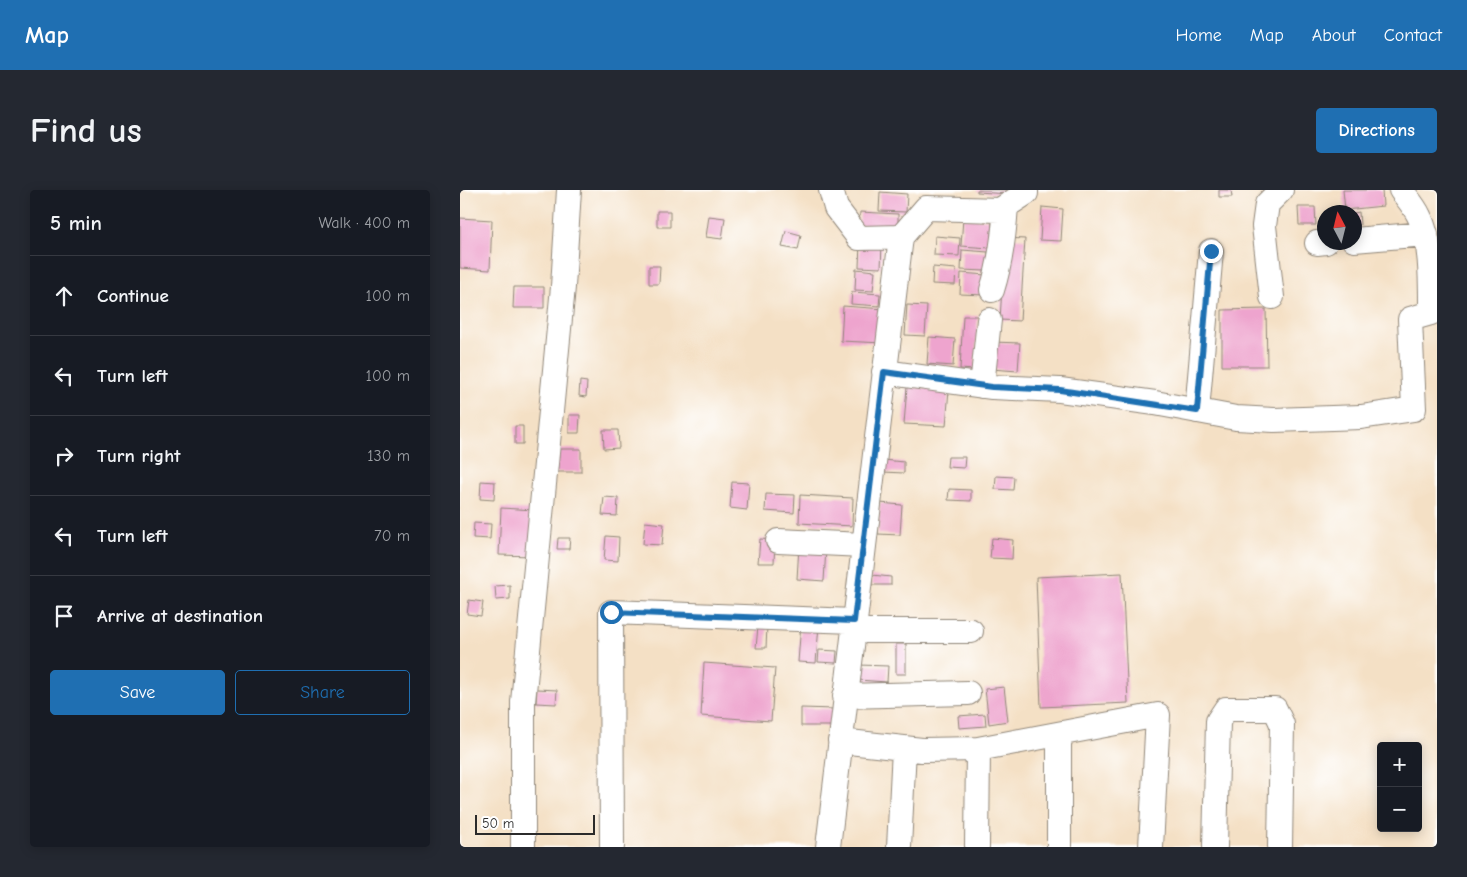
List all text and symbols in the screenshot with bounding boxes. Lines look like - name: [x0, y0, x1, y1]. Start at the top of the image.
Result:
- text: Map: [25, 21, 69, 49]
- text: Home: [1175, 25, 1222, 46]
- text: Map: [1250, 25, 1284, 46]
- text: About: [1312, 25, 1356, 46]
- text: Contact: [1384, 25, 1442, 46]
- button: Directions: [1316, 108, 1437, 153]
- text: Find us: [30, 110, 142, 151]
- north arrow: [1317, 205, 1362, 250]
- text: 5 min: [50, 211, 102, 235]
- text: Walk · 400 m: [318, 214, 410, 232]
- route end: [1200, 240, 1223, 263]
- icon: ahead: [50, 282, 78, 310]
- text: Continue: [97, 285, 169, 307]
- text: 100 m: [366, 287, 410, 305]
- icon: left: [50, 362, 78, 390]
- text: Turn left: [97, 365, 168, 387]
- text: 100 m: [366, 367, 410, 385]
- icon: right: [50, 442, 78, 470]
- text: Turn right: [97, 445, 181, 467]
- text: 130 m: [367, 447, 410, 465]
- icon: left: [50, 522, 78, 550]
- text: Turn left: [97, 525, 168, 547]
- text: 70 m: [374, 527, 410, 545]
- route start: [600, 601, 623, 624]
- icon: arrive: [50, 602, 78, 630]
- text: Arrive at destination: [97, 605, 263, 627]
- button: Save: [50, 670, 225, 715]
- button: Share: [235, 670, 410, 715]
- map controls: [1377, 742, 1422, 832]
- button: +: [1377, 742, 1422, 787]
- button: −: [1377, 787, 1422, 832]
- scale bar: [475, 812, 595, 835]
- text: 50 m: [482, 815, 514, 832]

